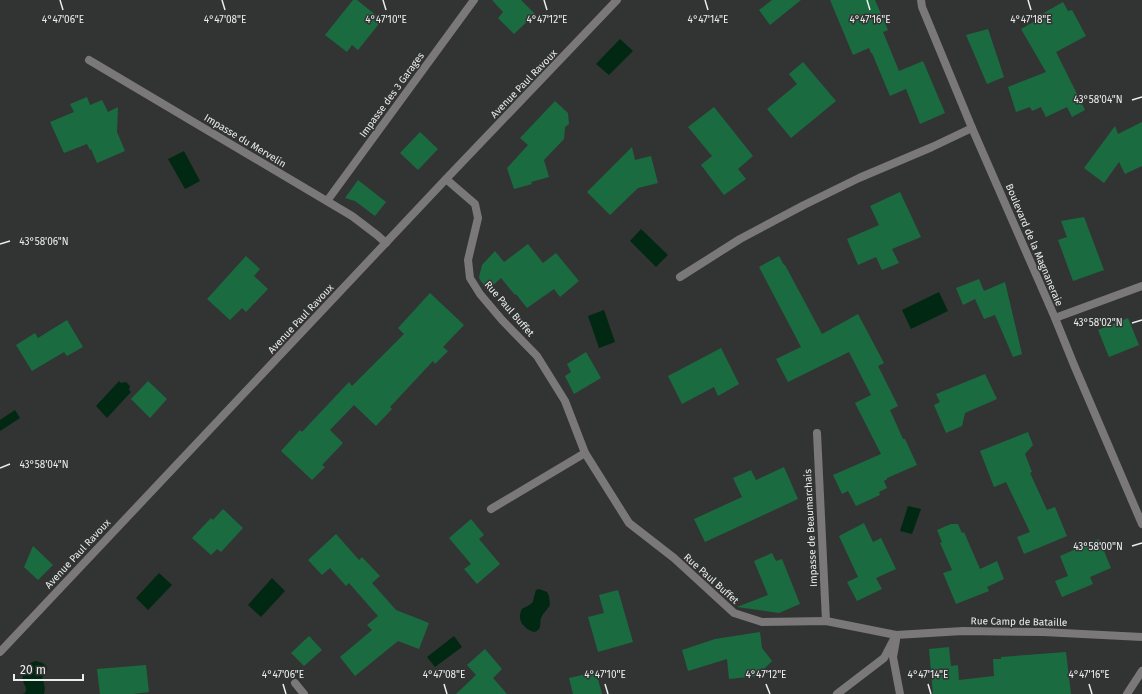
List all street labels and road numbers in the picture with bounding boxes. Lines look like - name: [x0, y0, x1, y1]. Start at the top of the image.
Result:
- street label: Avenue Paul Ravoux: [488, 47, 560, 121]
- street label: Impasse des 3 Garages: [357, 50, 427, 140]
- street label: Impasse du Mervelin: [202, 112, 288, 170]
- street label: Boulevard de la Magnaneraie: [1003, 182, 1065, 308]
- street label: Rue Paul Buffet: [482, 279, 537, 340]
- street label: Avenue Paul Ravoux: [266, 282, 336, 356]
- street label: Impasse de Beaumarchais: [802, 468, 820, 587]
- street label: Avenue Paul Ravoux: [43, 517, 113, 591]
- street label: Rue Paul Buffet: [681, 551, 741, 607]
- street label: Rue Camp de Bataille: [971, 615, 1067, 629]

